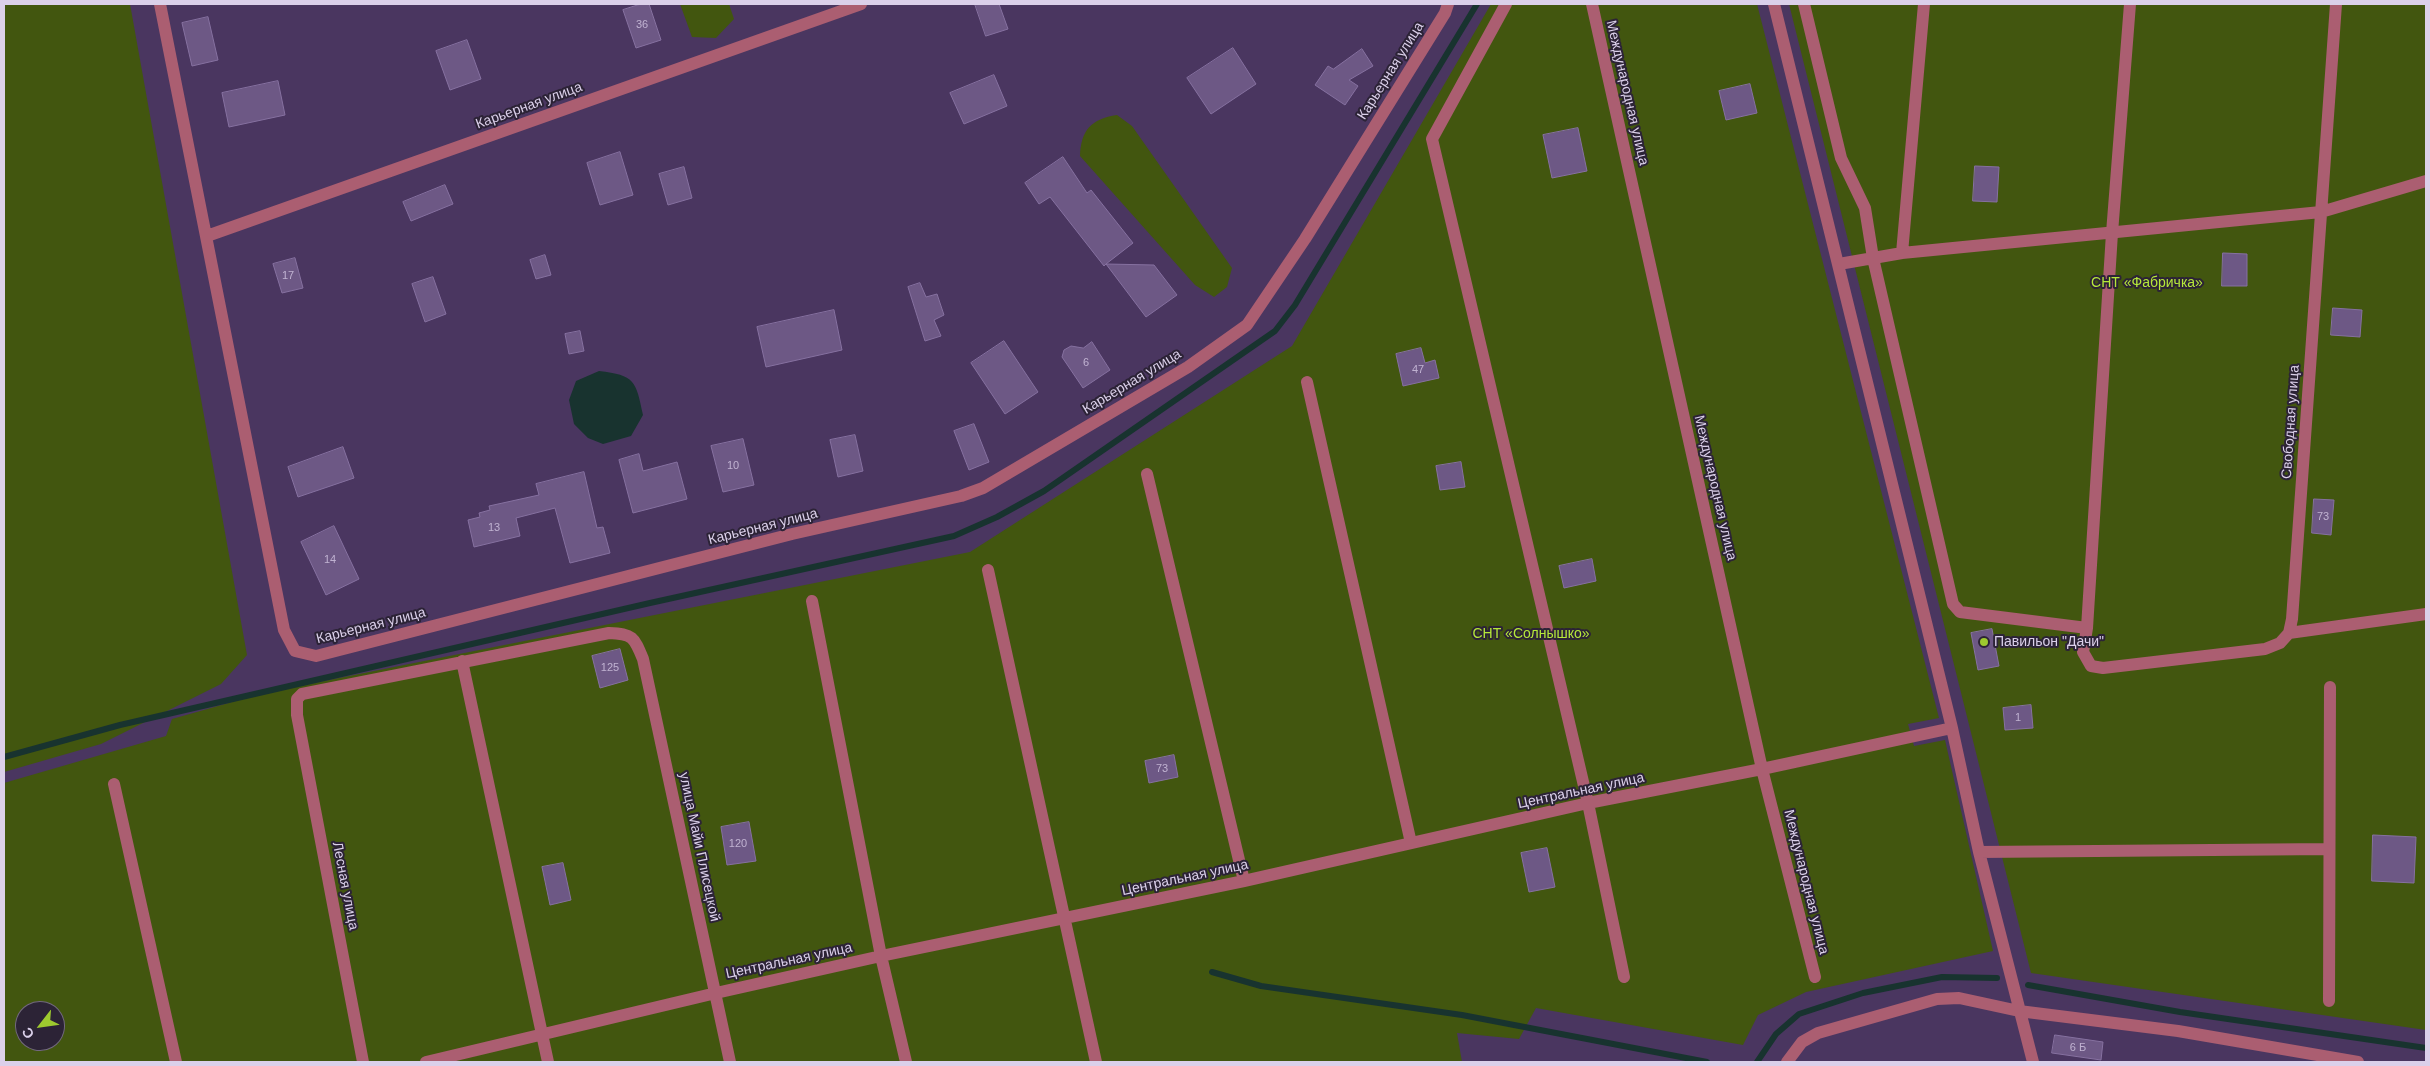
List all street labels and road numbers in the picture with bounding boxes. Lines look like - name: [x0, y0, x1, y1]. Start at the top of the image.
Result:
- street label: Карьерная улица: [1354, 19, 1428, 123]
- street label: Международная улица: [1602, 19, 1652, 167]
- street label: Карьерная улица: [473, 79, 585, 133]
- street label: Карьерная улица: [1080, 346, 1184, 418]
- street label: Свободная улица: [2279, 364, 2303, 480]
- street label: Международная улица: [1690, 414, 1740, 562]
- street label: Карьерная улица: [707, 505, 819, 549]
- street label: Карьерная улица: [315, 604, 427, 648]
- street label: Центральная улица: [1516, 769, 1646, 813]
- street label: улица Майи Плисецкой: [675, 771, 723, 923]
- street label: Международная улица: [1780, 808, 1832, 956]
- street label: Лесная улица: [328, 840, 362, 932]
- street label: Центральная улица: [1120, 856, 1250, 900]
- street label: Центральная улица: [724, 939, 854, 983]

